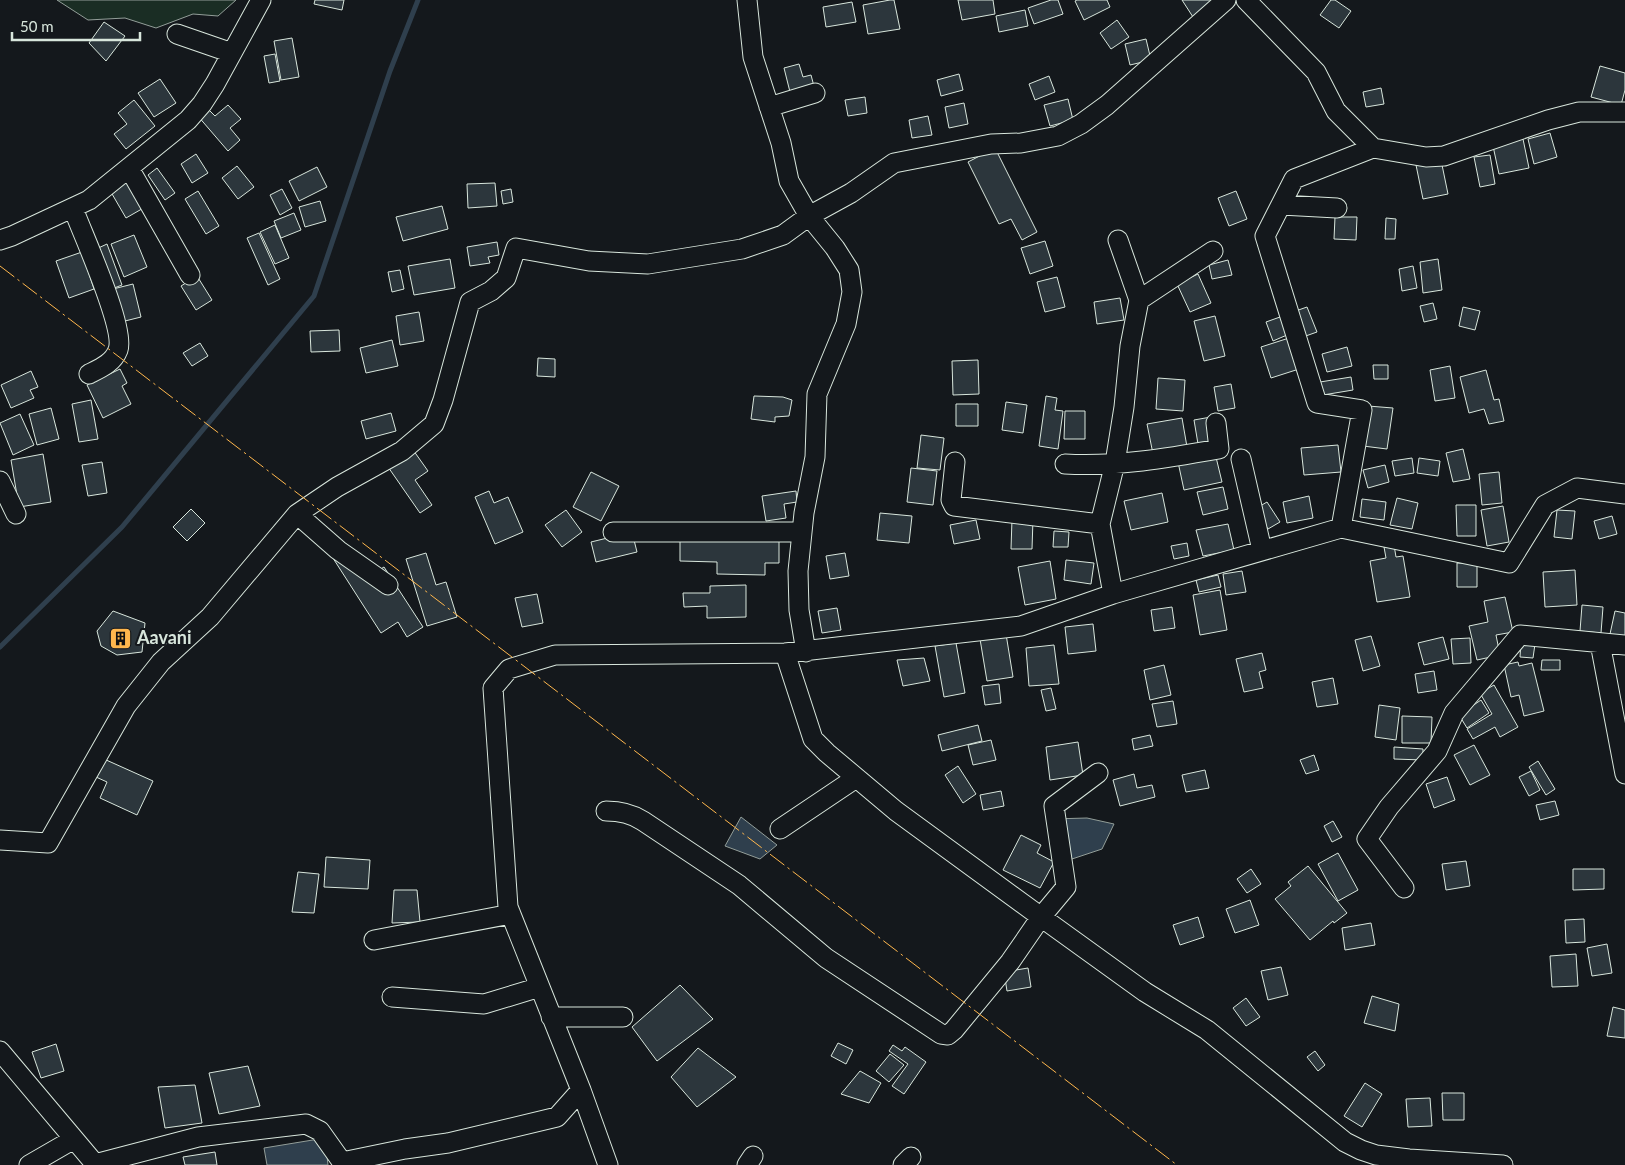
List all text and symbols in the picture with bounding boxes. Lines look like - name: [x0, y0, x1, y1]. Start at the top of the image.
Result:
- scale bar: [12, 10, 140, 42]
- text: 50 m: [20, 17, 54, 35]
- building icon: Aavani: [109, 626, 133, 650]
- place label: Aavani: [136, 626, 192, 648]

